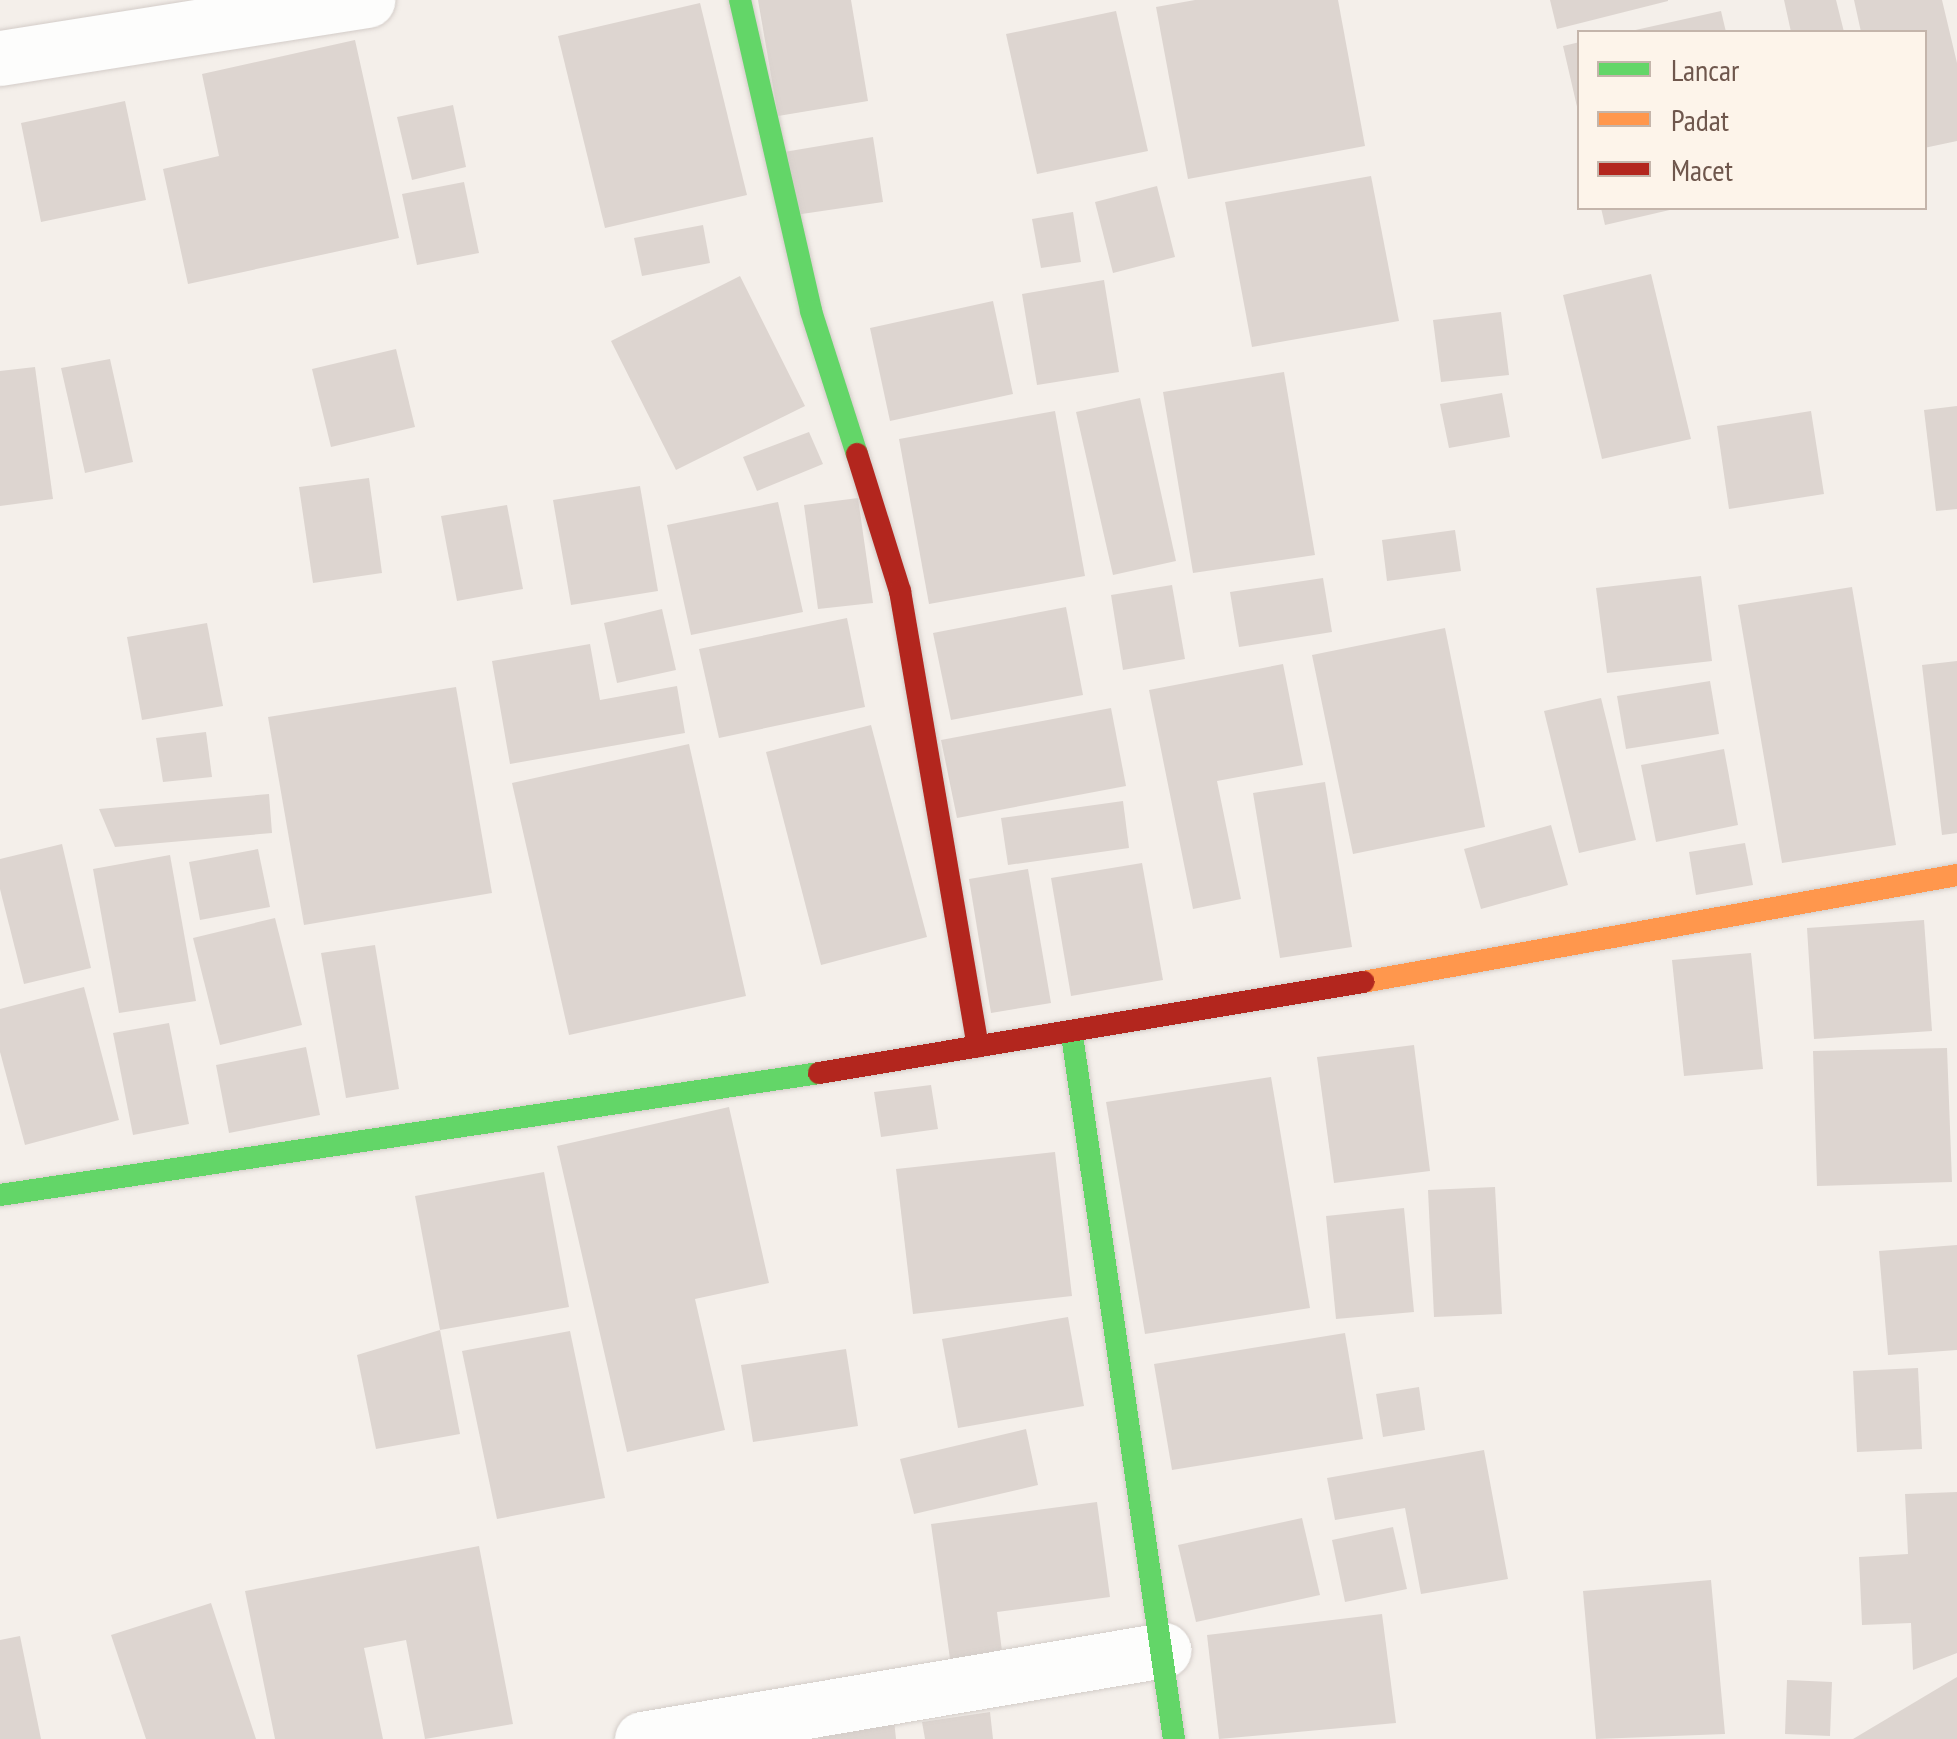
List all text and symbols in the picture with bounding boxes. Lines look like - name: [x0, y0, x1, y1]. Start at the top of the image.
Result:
- legend: [1577, 30, 1927, 210]
- text: Lancar: [1671, 50, 1739, 89]
- text: Padat: [1671, 100, 1729, 139]
- text: Macet: [1671, 150, 1733, 189]

